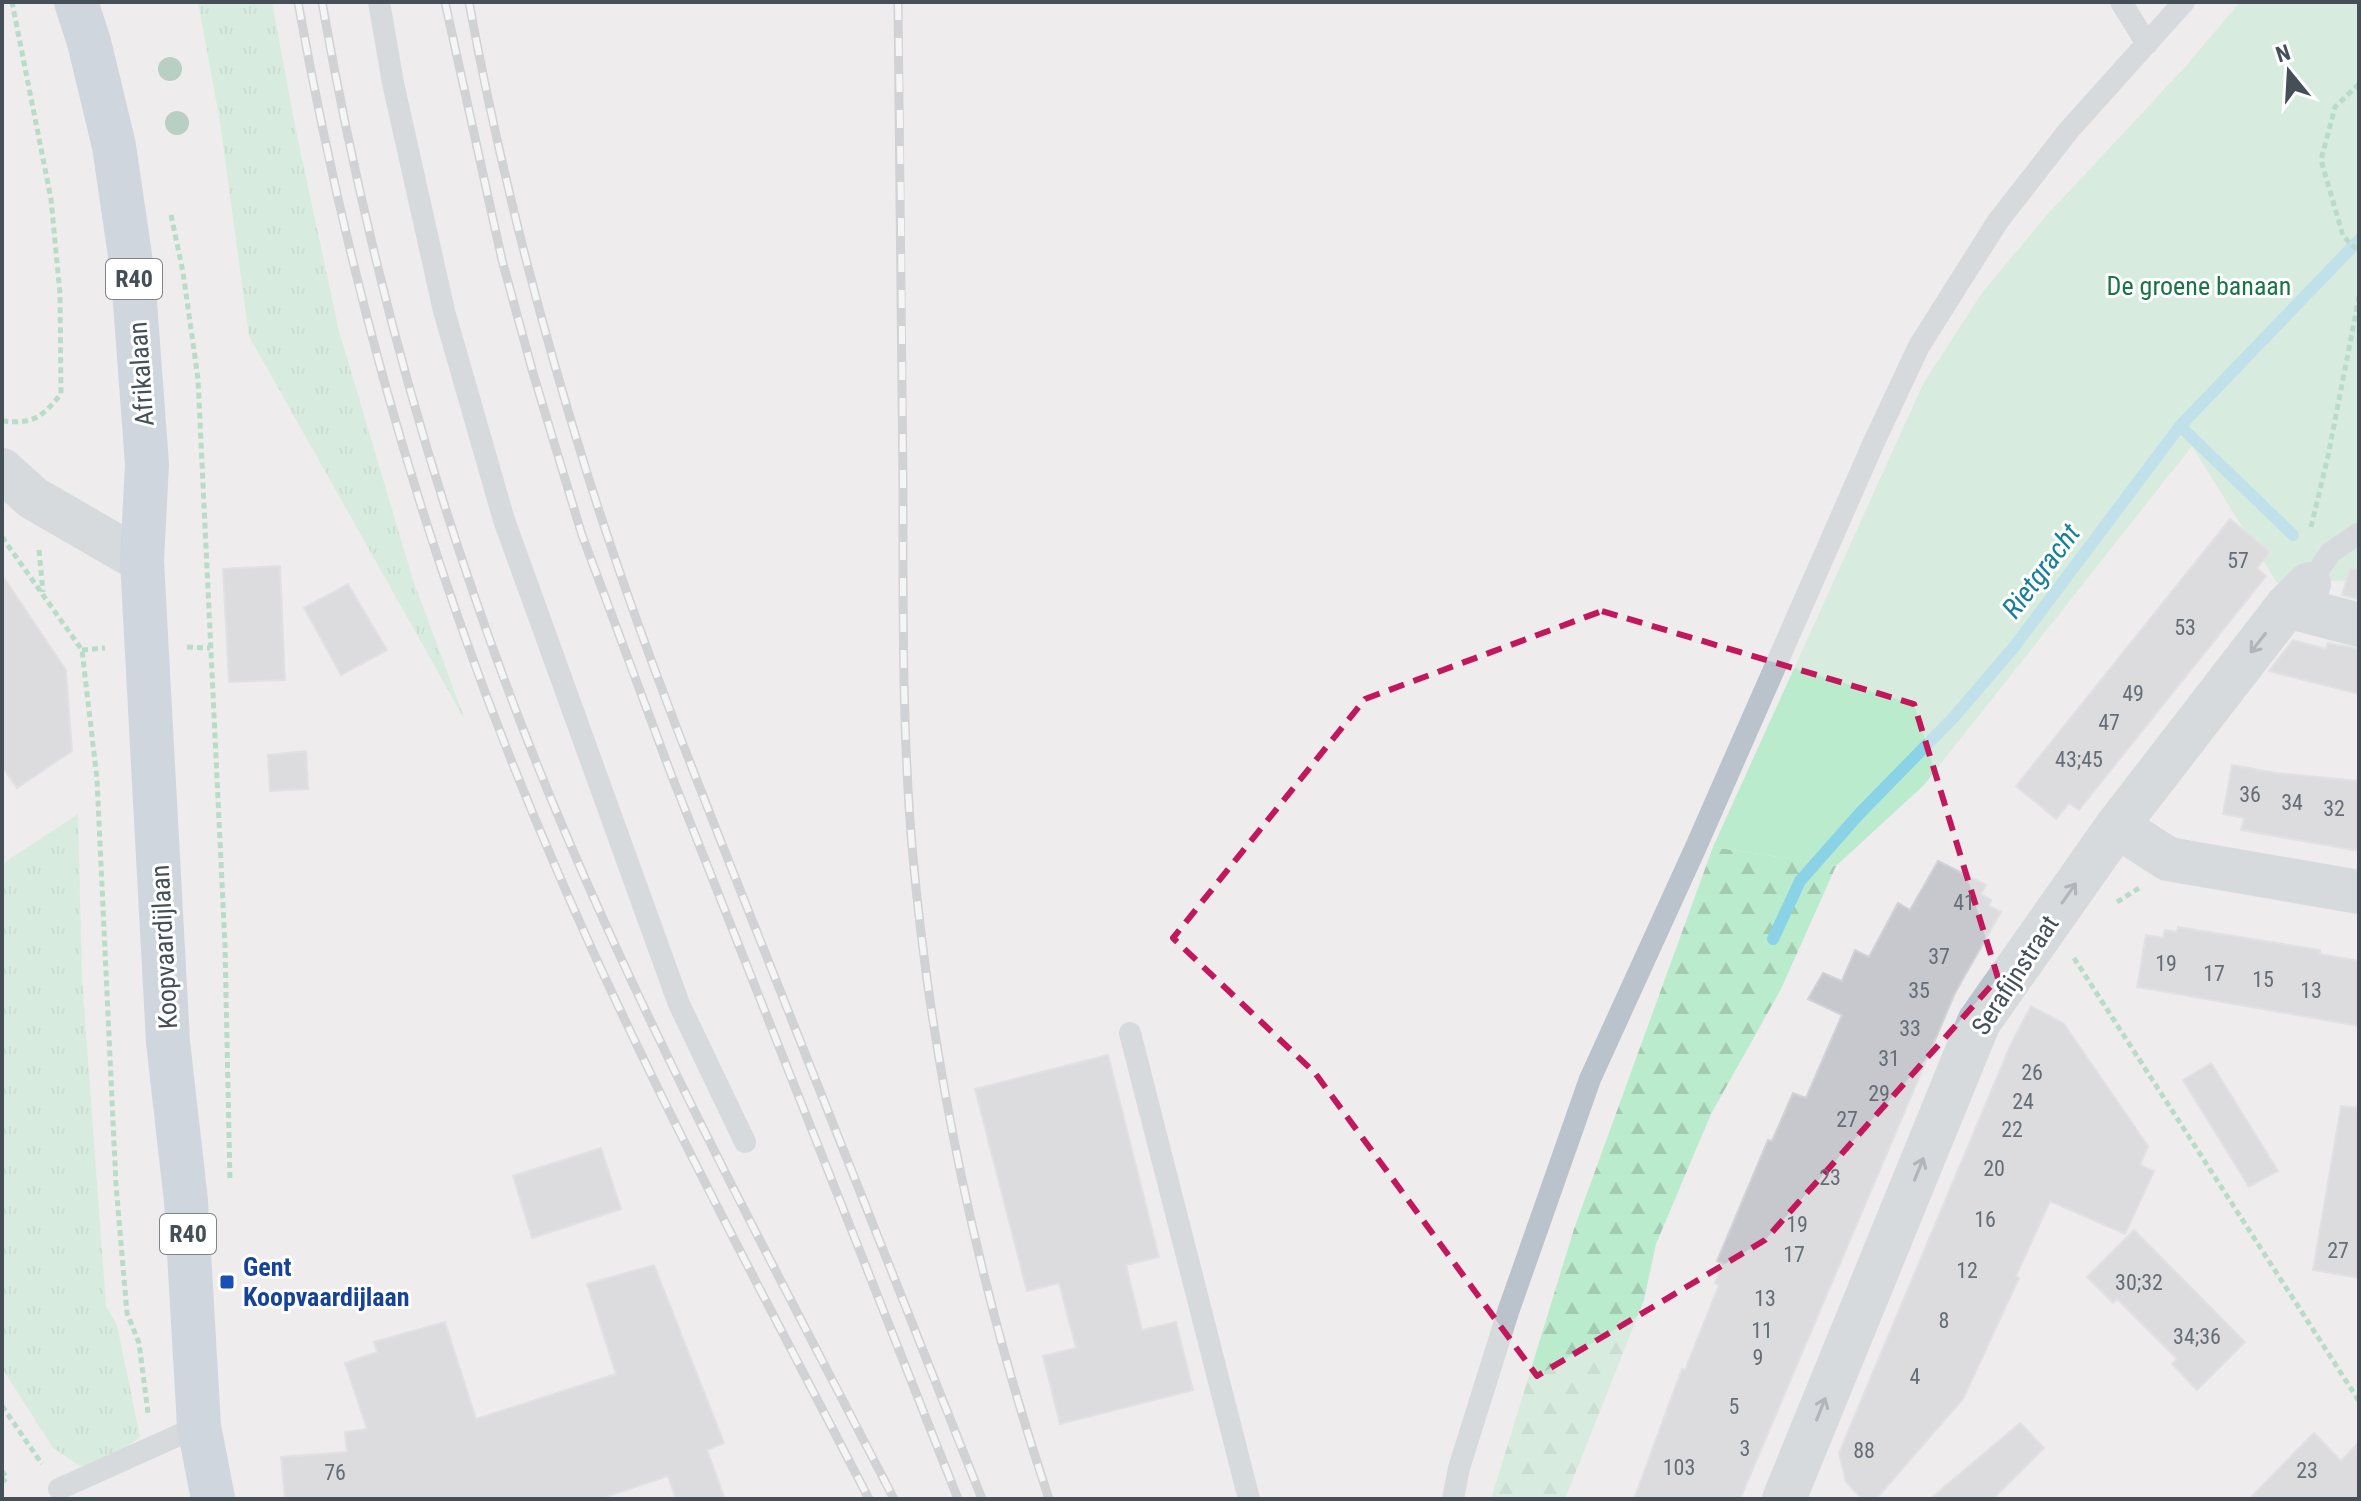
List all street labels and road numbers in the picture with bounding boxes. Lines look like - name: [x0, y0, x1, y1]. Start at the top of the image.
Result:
- road number: R40: [106, 259, 162, 299]
- street label: Afrikalaan: [122, 321, 160, 427]
- street label: Koopvaardijlaan: [145, 864, 183, 1030]
- street label: Serafijnstraat: [1965, 910, 2065, 1040]
- road number: R40: [160, 1214, 216, 1254]

